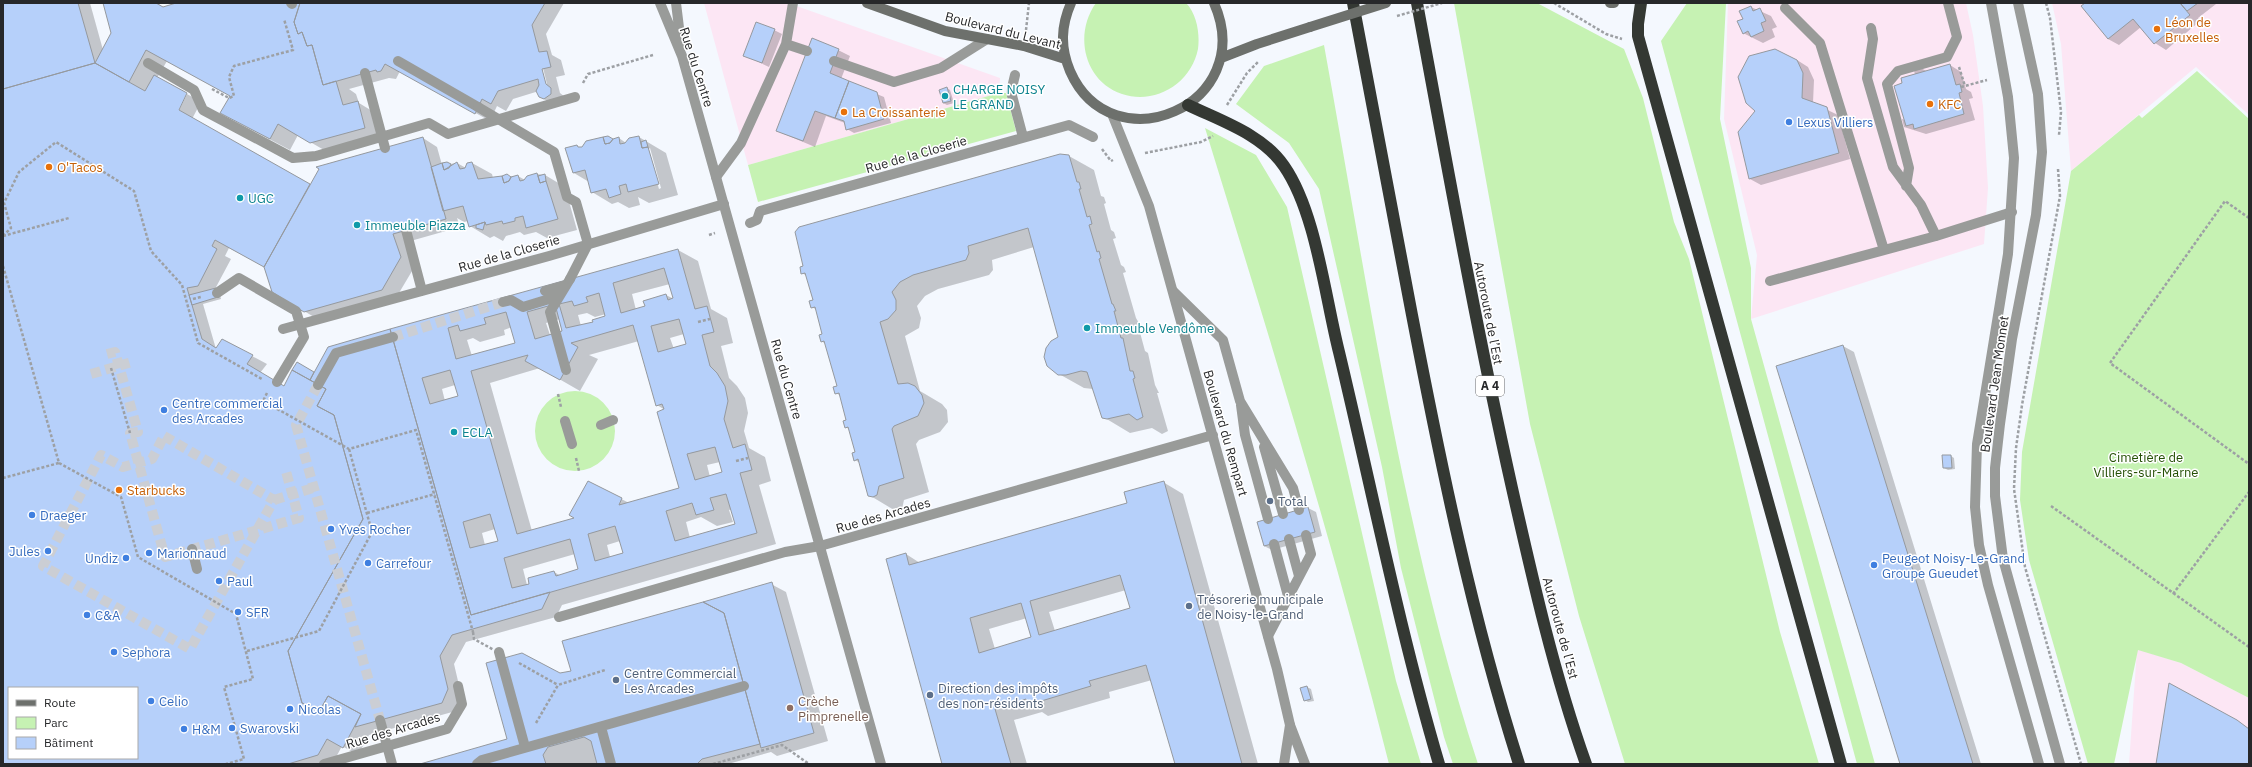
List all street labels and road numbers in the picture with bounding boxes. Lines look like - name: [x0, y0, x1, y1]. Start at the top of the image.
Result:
- street label: Boulevard du Levant: [943, 8, 1063, 53]
- street label: Rue du Centre: [676, 25, 717, 109]
- street label: Rue de la Closerie: [863, 132, 969, 177]
- street label: Rue de la Closerie: [456, 231, 562, 276]
- street label: Autoroute de l’Est: [1470, 260, 1507, 366]
- street label: Boulevard Jean Monnet: [1976, 315, 2012, 453]
- street label: Rue du Centre: [767, 337, 806, 421]
- street label: Boulevard du Rempart: [1199, 368, 1252, 498]
- road number: A 4: [1476, 376, 1504, 396]
- street label: Rue des Arcades: [834, 494, 932, 537]
- street label: Autoroute de l’Est: [1539, 575, 1582, 681]
- street label: Rue des Arcades: [344, 708, 442, 753]

